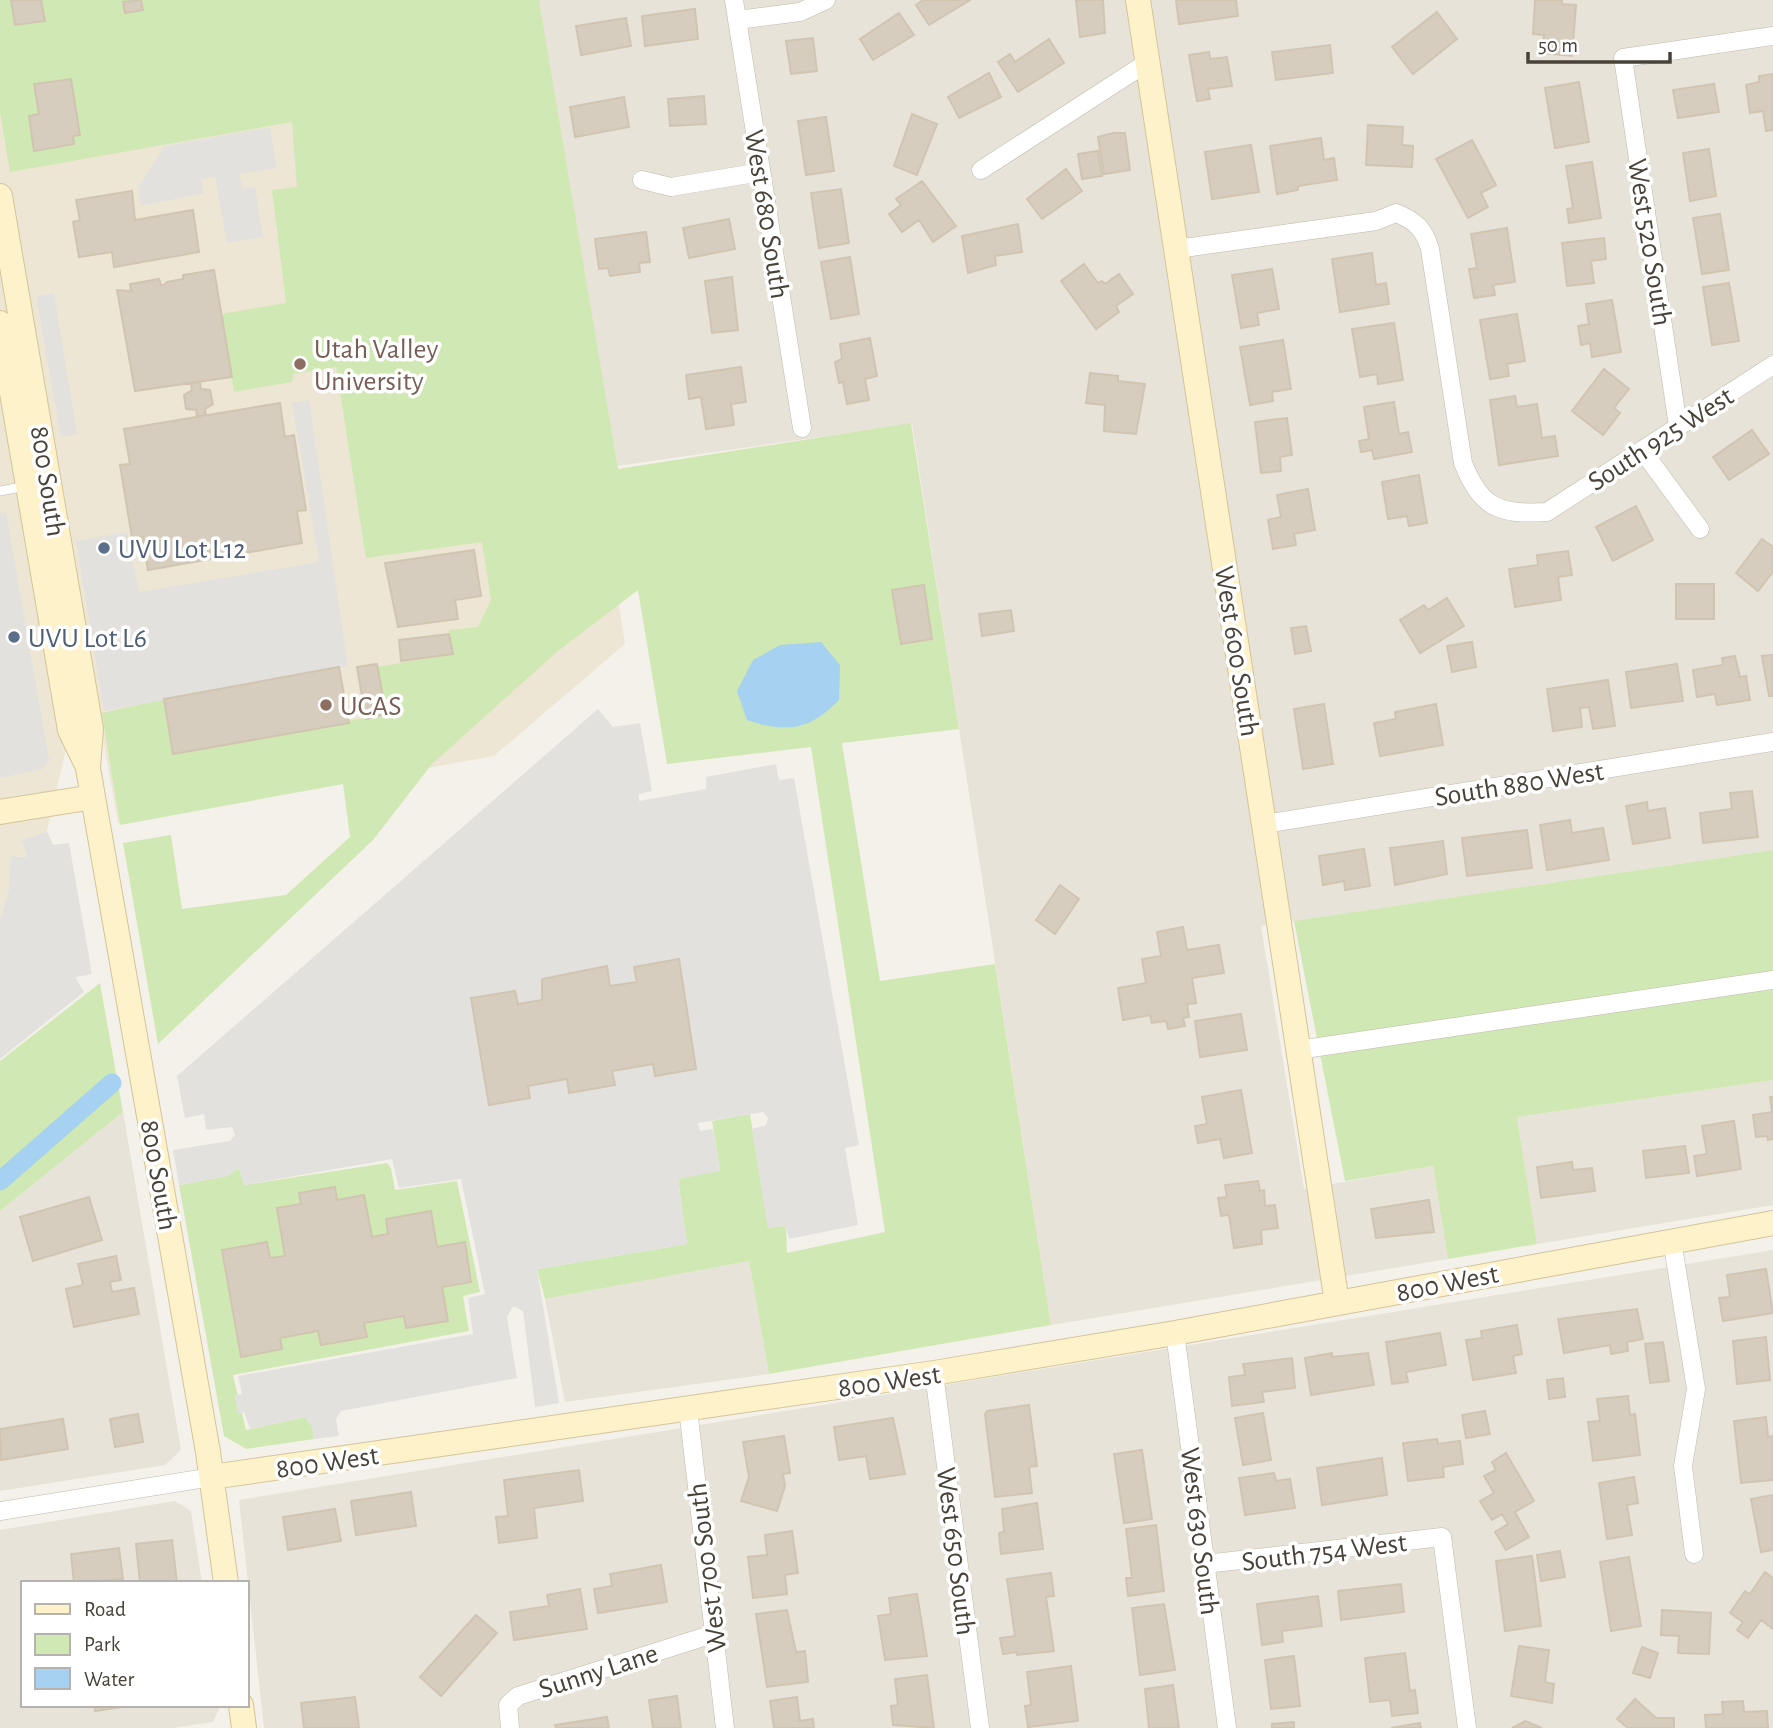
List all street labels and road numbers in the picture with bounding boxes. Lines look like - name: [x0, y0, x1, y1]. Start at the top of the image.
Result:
- street label: West 680 South: [739, 128, 793, 301]
- street label: West 520 South: [1622, 157, 1676, 328]
- street label: South 925 West: [1583, 382, 1739, 497]
- street label: 800 South: [24, 424, 70, 539]
- street label: West 600 South: [1209, 564, 1263, 739]
- street label: South 880 West: [1433, 758, 1606, 812]
- street label: 800 South: [135, 1118, 182, 1233]
- street label: 800 West: [1394, 1260, 1501, 1308]
- street label: 800 West: [836, 1361, 943, 1403]
- street label: 800 West: [274, 1442, 381, 1484]
- street label: West 630 South: [1175, 1446, 1223, 1617]
- street label: West 650 South: [931, 1466, 979, 1637]
- street label: West 700 South: [684, 1481, 732, 1654]
- street label: South 754 West: [1240, 1529, 1409, 1577]
- street label: Sunny Lane: [536, 1639, 662, 1704]

